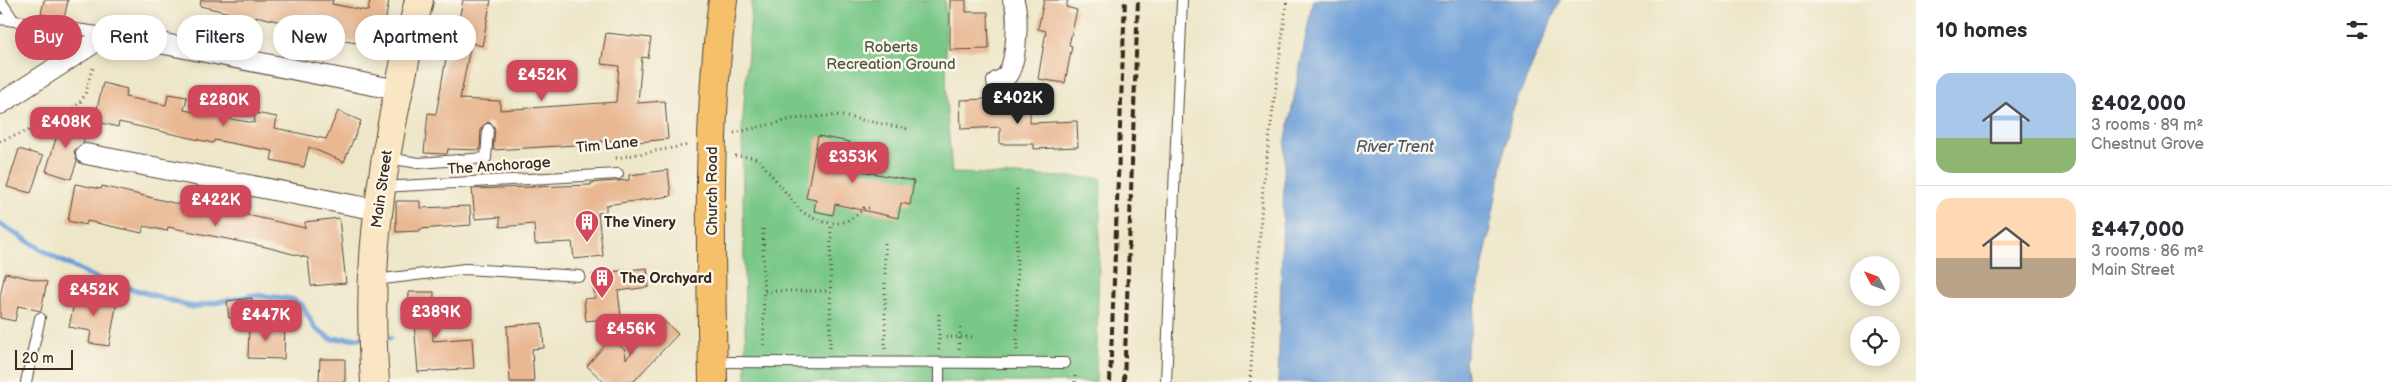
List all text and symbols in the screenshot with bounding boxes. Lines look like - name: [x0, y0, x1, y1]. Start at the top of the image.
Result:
- chip: Buy: [15, 15, 82, 60]
- chip: Rent: [92, 15, 167, 60]
- chip: Filters: [177, 15, 263, 60]
- chip: New: [273, 15, 345, 60]
- chip: Apartment: [355, 15, 476, 60]
- icon: filters: [2343, 16, 2371, 44]
- text: 10 homes: [1936, 18, 2027, 43]
- park label: Roberts Recreation Ground: [826, 38, 956, 74]
- pin: £452K: [507, 59, 577, 102]
- text: £452K: [517, 66, 567, 85]
- pin: £402K: [983, 82, 1053, 125]
- pin: £280K: [189, 84, 259, 127]
- text: £402K: [993, 89, 1043, 108]
- text: £280K: [199, 91, 249, 110]
- text: £402,000: [2091, 91, 2186, 116]
- icon: home: [1976, 93, 2036, 153]
- pin: £408K: [31, 106, 101, 149]
- text: £408K: [41, 113, 91, 132]
- text: 3 rooms · 89 m²: [2091, 116, 2203, 135]
- street label: Tim Lane: [575, 132, 639, 158]
- text: Chestnut Grove: [2091, 135, 2204, 154]
- water label: River Trent: [1356, 138, 1435, 157]
- pin: £353K: [818, 142, 888, 184]
- street label: Church Road: [703, 147, 722, 235]
- text: £353K: [829, 148, 877, 167]
- street label: Main Street: [367, 149, 397, 229]
- street label: The Anchorage: [447, 153, 551, 179]
- pin: £422K: [181, 184, 251, 227]
- text: £422K: [191, 191, 241, 210]
- building icon: The Vinery: [574, 209, 600, 243]
- place label: The Vinery: [604, 213, 676, 232]
- text: £447,000: [2091, 217, 2184, 242]
- icon: home: [1976, 218, 2036, 278]
- text: 3 rooms · 86 m²: [2091, 242, 2204, 261]
- north arrow: [1850, 256, 1900, 306]
- map controls: [1850, 256, 1900, 366]
- text: Main Street: [2091, 261, 2175, 280]
- building icon: The Orchyard: [589, 265, 615, 299]
- place label: The Orchyard: [620, 269, 712, 288]
- pin: £452K: [59, 274, 129, 317]
- text: £452K: [69, 281, 119, 300]
- pin: £389K: [401, 296, 471, 339]
- pin: £447K: [231, 300, 301, 342]
- text: £389K: [411, 303, 461, 322]
- text: £447K: [242, 306, 290, 325]
- pin: £456K: [596, 314, 666, 356]
- button: locate: [1850, 316, 1900, 366]
- text: £456K: [606, 320, 656, 339]
- scale bar: [15, 347, 72, 370]
- text: 20 m: [22, 350, 54, 367]

